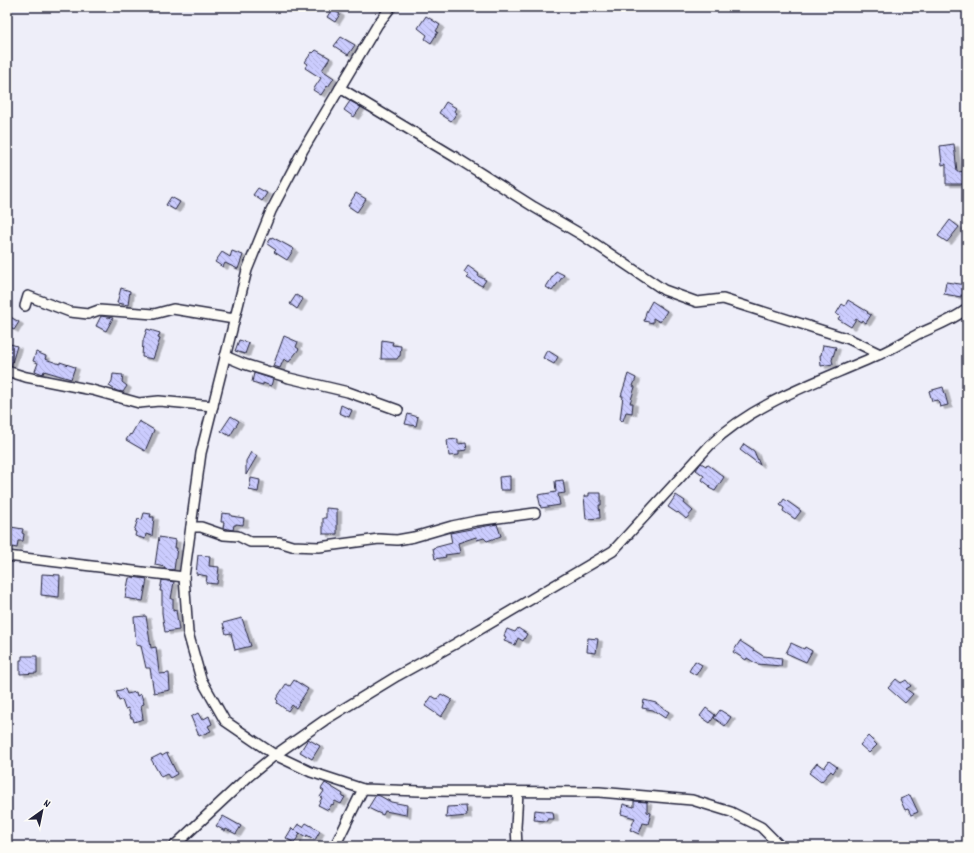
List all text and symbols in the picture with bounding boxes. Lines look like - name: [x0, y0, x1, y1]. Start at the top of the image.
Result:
- north arrow: [22, 791, 62, 831]
- text: N: [40, 796, 53, 813]

